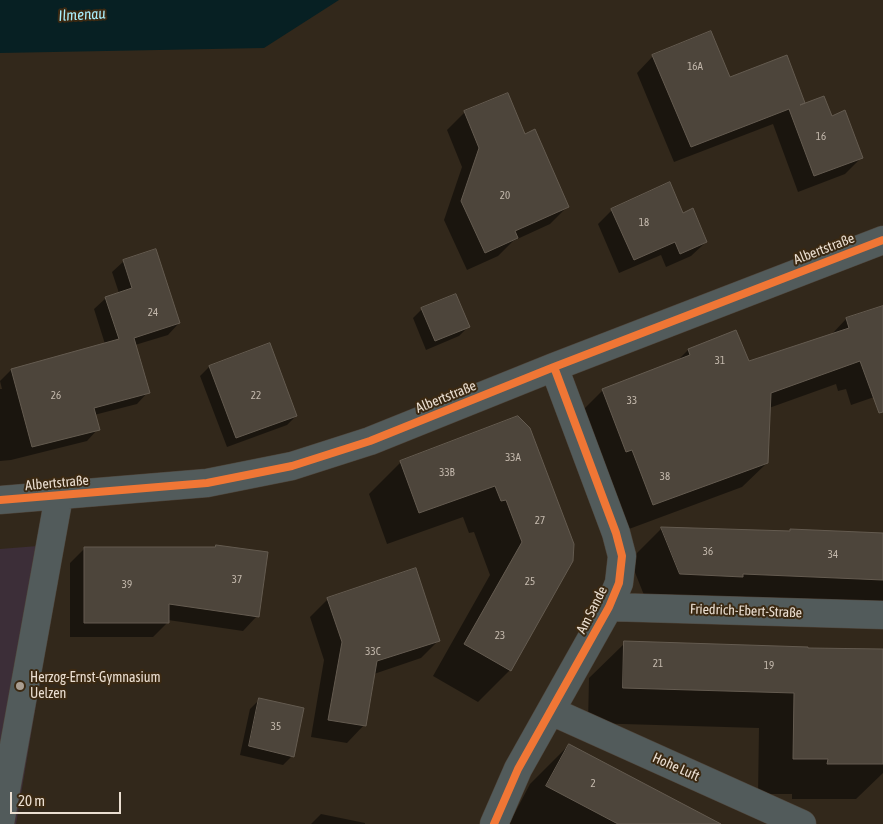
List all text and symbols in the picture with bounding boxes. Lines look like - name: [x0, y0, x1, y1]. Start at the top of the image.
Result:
- water label: Ilmenau: [58, 5, 106, 25]
- house number: 16A: [687, 60, 703, 74]
- house number: 16: [816, 130, 826, 144]
- house number: 20: [500, 189, 510, 203]
- house number: 18: [639, 216, 649, 230]
- street label: Albertstraße: [791, 230, 857, 268]
- house number: 24: [148, 306, 158, 320]
- house number: 31: [715, 354, 725, 368]
- street label: Albertstraße: [413, 377, 479, 417]
- house number: 26: [51, 389, 61, 403]
- house number: 22: [251, 389, 261, 403]
- house number: 33: [627, 394, 637, 408]
- house number: 33A: [505, 451, 521, 465]
- house number: 33B: [439, 466, 455, 480]
- house number: 38: [660, 470, 670, 484]
- street label: Albertstraße: [24, 472, 90, 494]
- house number: 27: [535, 514, 545, 528]
- house number: 36: [703, 545, 713, 559]
- house number: 34: [828, 548, 838, 562]
- house number: 37: [232, 573, 242, 587]
- house number: 25: [525, 575, 535, 589]
- house number: 39: [122, 578, 132, 592]
- street label: Am Sande: [573, 583, 611, 637]
- street label: Friedrich-Ebert-Straße: [690, 601, 802, 621]
- house number: 23: [495, 629, 505, 643]
- house number: 33C: [365, 645, 381, 659]
- house number: 21: [653, 657, 663, 671]
- house number: 19: [764, 659, 774, 673]
- place label: Herzog-Ernst-Gymnasium Uelzen: [30, 670, 161, 702]
- marker: Herzog-Ernst-Gymnasium Uelzen: [14, 680, 26, 692]
- house number: 35: [271, 720, 281, 734]
- street label: Hohe Luft: [650, 749, 702, 785]
- house number: 2: [590, 777, 596, 791]
- scale bar: [12, 782, 124, 814]
- text: 20 m: [18, 792, 45, 809]

